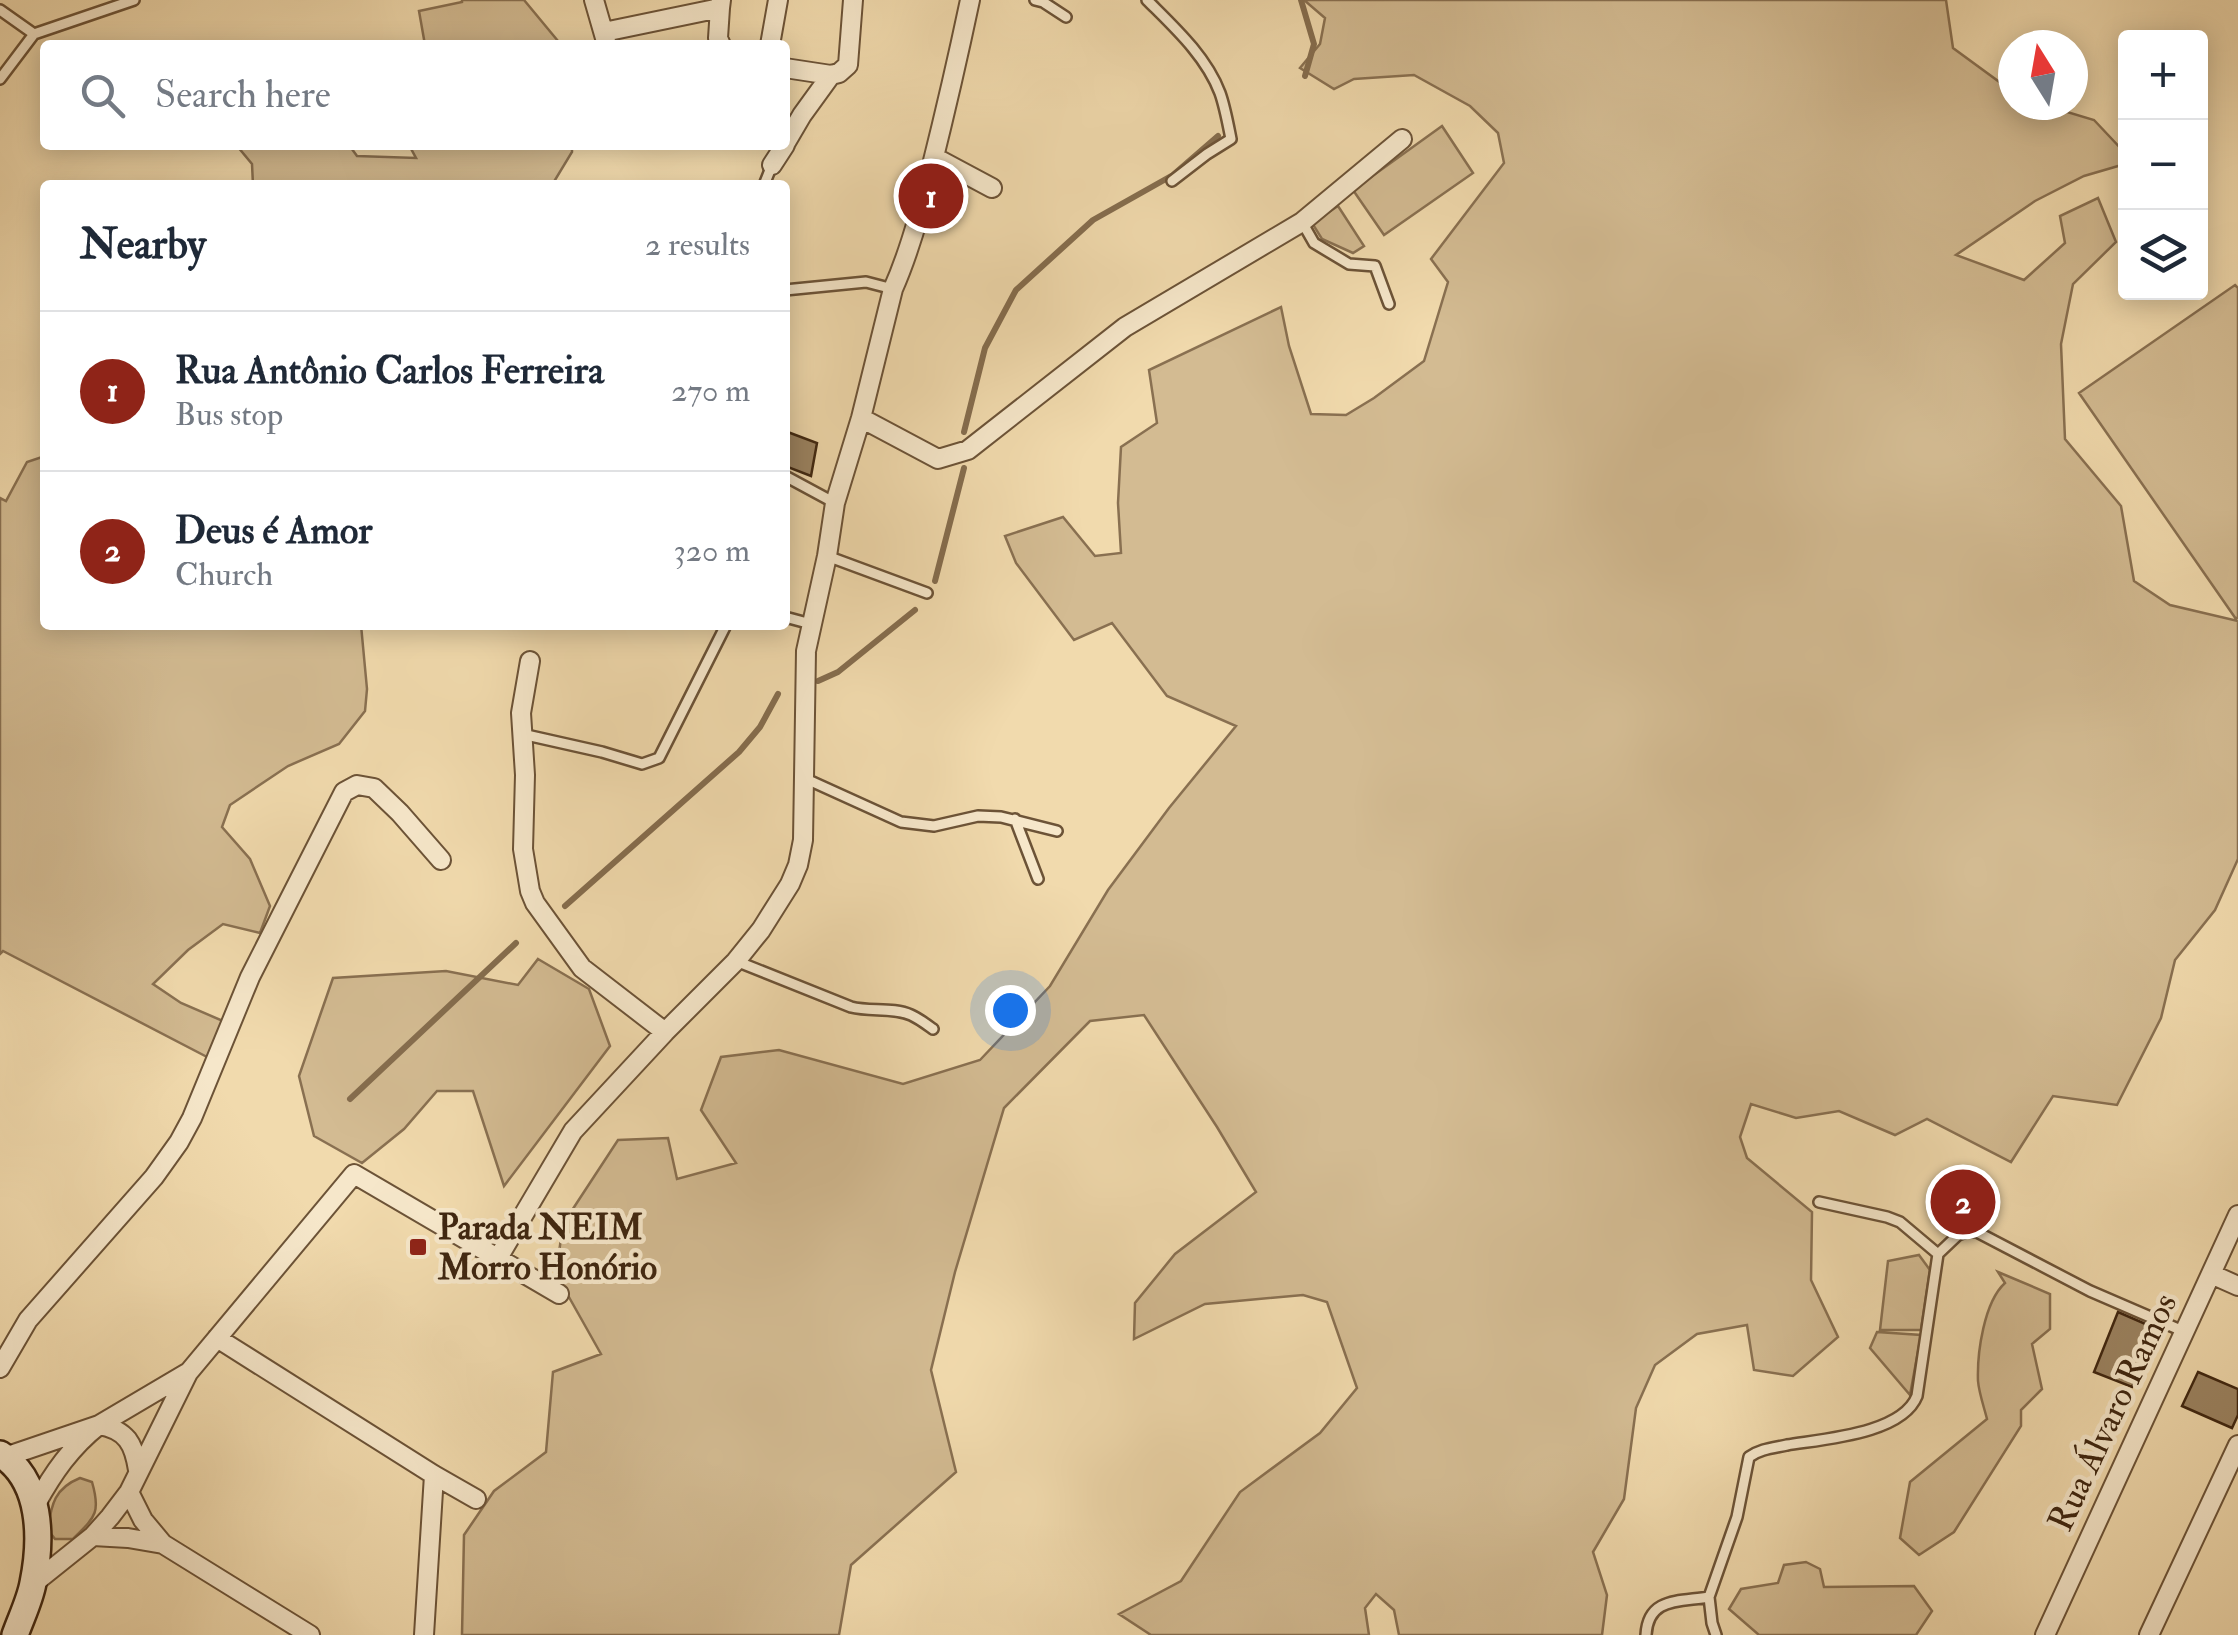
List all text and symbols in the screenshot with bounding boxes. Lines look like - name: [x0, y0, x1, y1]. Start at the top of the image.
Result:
- north arrow: [1998, 30, 2088, 120]
- map controls: [2118, 30, 2208, 300]
- button: +: [2118, 30, 2208, 120]
- search box: [40, 40, 790, 150]
- icon: search: [75, 68, 130, 123]
- text: Search here: [155, 71, 331, 119]
- button: −: [2118, 120, 2208, 210]
- pin: 1: [898, 158, 964, 234]
- button: layers: [2118, 210, 2208, 300]
- text: Nearby: [80, 219, 206, 271]
- text: 2 results: [645, 225, 750, 265]
- text: Rua Antônio Carlos Ferreira: [175, 347, 604, 395]
- text: 1: [107, 371, 118, 411]
- text: 270 m: [671, 371, 750, 411]
- text: Bus stop: [175, 395, 283, 435]
- text: Deus é Amor: [175, 507, 372, 555]
- text: 2: [104, 531, 121, 571]
- text: 320 m: [674, 531, 750, 571]
- text: Church: [175, 555, 273, 595]
- your location: [985, 985, 1036, 1036]
- pin: 2: [1930, 1164, 1996, 1240]
- place label: Parada NEIM Morro Honório: [437, 1206, 657, 1290]
- marker: Parada NEIM Morro Honório: [407, 1236, 429, 1258]
- street label: Rua Álvaro Ramos: [2038, 1286, 2187, 1538]

